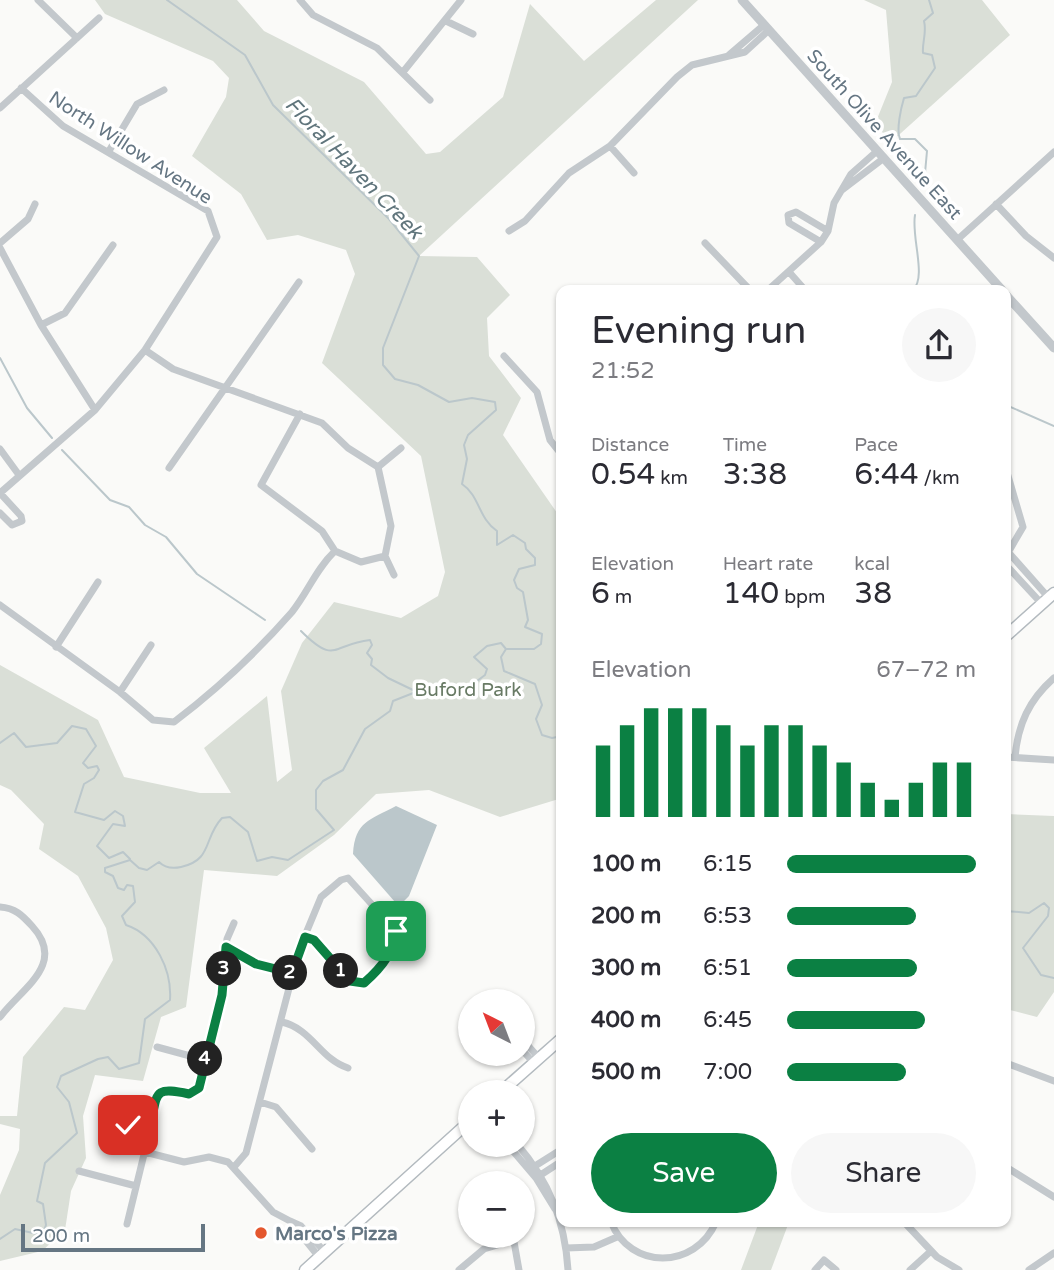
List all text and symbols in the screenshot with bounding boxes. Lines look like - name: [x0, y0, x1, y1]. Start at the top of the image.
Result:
- street label: South Olive Avenue East: [802, 45, 966, 224]
- street label: North Willow Avenue: [45, 87, 216, 209]
- water label: Floral Haven Creek: [280, 92, 429, 245]
- text: Evening run: [591, 308, 806, 354]
- button: share: [902, 308, 976, 382]
- text: 21:52: [591, 357, 655, 385]
- text: Distance: [591, 434, 669, 456]
- text: Time: [723, 434, 767, 456]
- text: Pace: [854, 434, 898, 456]
- text: 0.54: [591, 456, 655, 493]
- text: 3:38: [723, 456, 787, 493]
- text: 6:44: [854, 456, 919, 493]
- text: km: [655, 467, 688, 489]
- text: /km: [919, 467, 960, 489]
- text: Elevation: [591, 553, 674, 575]
- text: Heart rate: [723, 553, 813, 575]
- text: kcal: [854, 553, 890, 575]
- text: 6: [591, 575, 610, 612]
- text: 140: [723, 575, 779, 612]
- text: 38: [854, 575, 892, 612]
- text: m: [610, 586, 632, 608]
- text: bpm: [779, 586, 826, 608]
- text: Elevation: [591, 656, 692, 684]
- text: 67–72 m: [876, 656, 976, 684]
- park label: Buford Park: [414, 679, 522, 701]
- text: 100 m: [591, 850, 661, 878]
- text: 6:15: [703, 850, 752, 878]
- pin: [366, 901, 426, 961]
- text: 200 m: [591, 902, 661, 930]
- text: 6:53: [703, 902, 752, 930]
- icon: arrive: [377, 912, 415, 950]
- pin: 3: [206, 951, 242, 986]
- pin: 1: [324, 954, 358, 988]
- text: 300 m: [591, 954, 661, 982]
- text: 6:51: [703, 954, 752, 982]
- pin: 2: [272, 956, 308, 990]
- text: 3: [218, 957, 229, 979]
- text: 1: [335, 959, 346, 981]
- text: 2: [284, 961, 295, 983]
- north arrow: [458, 989, 536, 1066]
- map controls: [458, 989, 535, 1248]
- text: 400 m: [591, 1006, 661, 1034]
- text: 6:45: [703, 1006, 752, 1034]
- pin: 4: [188, 1042, 222, 1076]
- text: 4: [199, 1047, 210, 1069]
- text: 500 m: [591, 1058, 661, 1086]
- text: 7:00: [703, 1058, 752, 1086]
- button: +: [458, 1080, 535, 1157]
- pin: [98, 1095, 158, 1155]
- icon: check: [109, 1106, 147, 1144]
- button: Save: [591, 1133, 777, 1213]
- button: Share: [791, 1133, 976, 1213]
- button: −: [458, 1171, 535, 1248]
- scale bar: [21, 1221, 205, 1253]
- place label: Marco's Pizza: [275, 1223, 398, 1245]
- text: 200 m: [32, 1225, 90, 1247]
- marker: Marco's Pizza: [253, 1225, 269, 1241]

